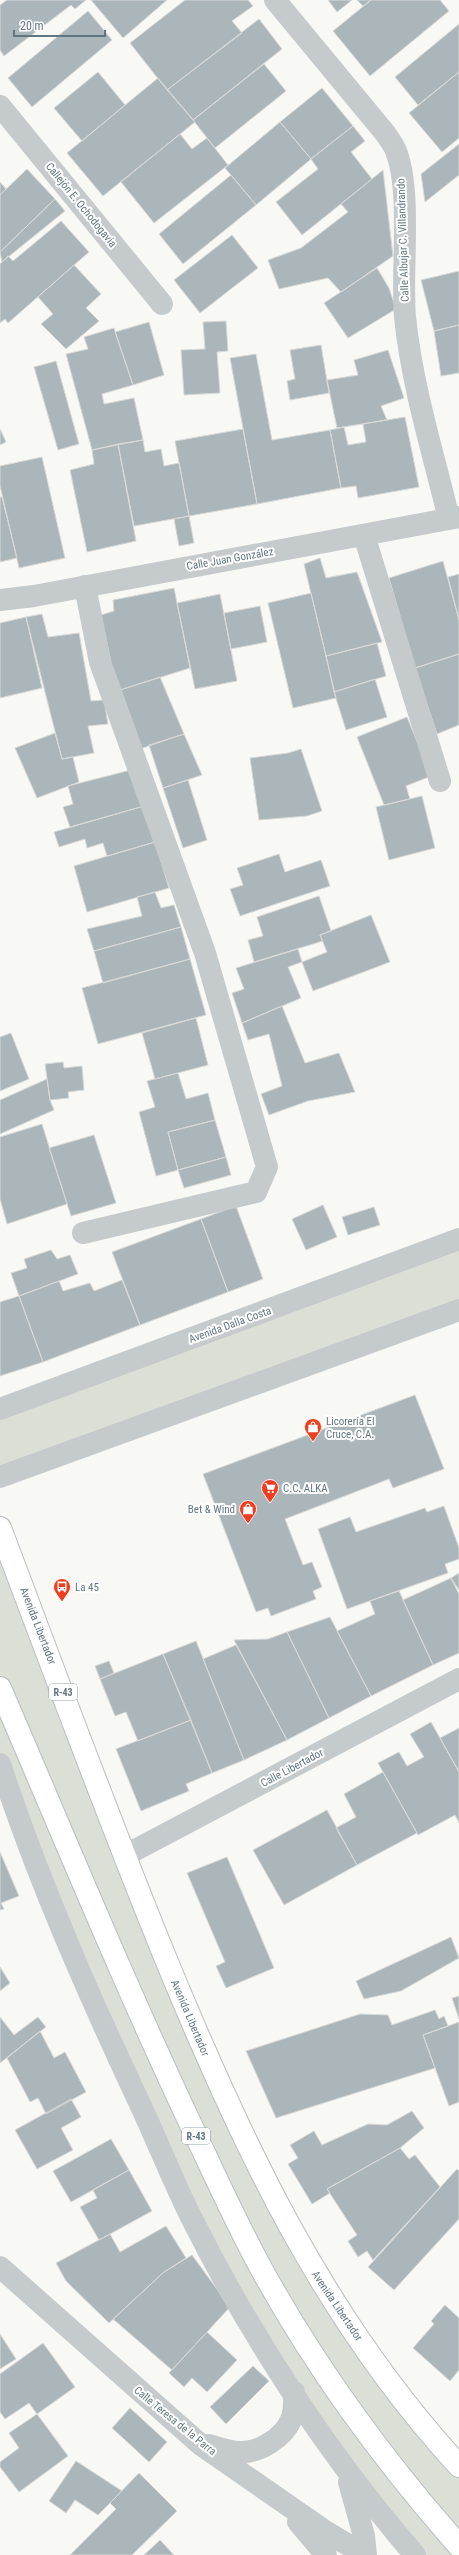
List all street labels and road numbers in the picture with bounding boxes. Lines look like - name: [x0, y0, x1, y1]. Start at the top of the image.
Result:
- street label: Callejón E. Ochodogavia: [43, 160, 119, 250]
- street label: Calle Albujar C. Villandrando: [394, 178, 412, 302]
- street label: Calle Juan González: [186, 545, 275, 573]
- street label: Avenida Dalla Costa: [187, 1304, 273, 1346]
- street label: Avenida Libertador: [17, 1585, 59, 1667]
- road number: R-43: [49, 1684, 77, 1700]
- street label: Calle Libertador: [258, 1746, 326, 1790]
- street label: Avenida Libertador: [168, 1978, 212, 2059]
- road number: R-43: [182, 2128, 210, 2144]
- street label: Avenida Libertador: [309, 2268, 366, 2344]
- street label: Calle Teresa de la Parra: [131, 2384, 219, 2458]

